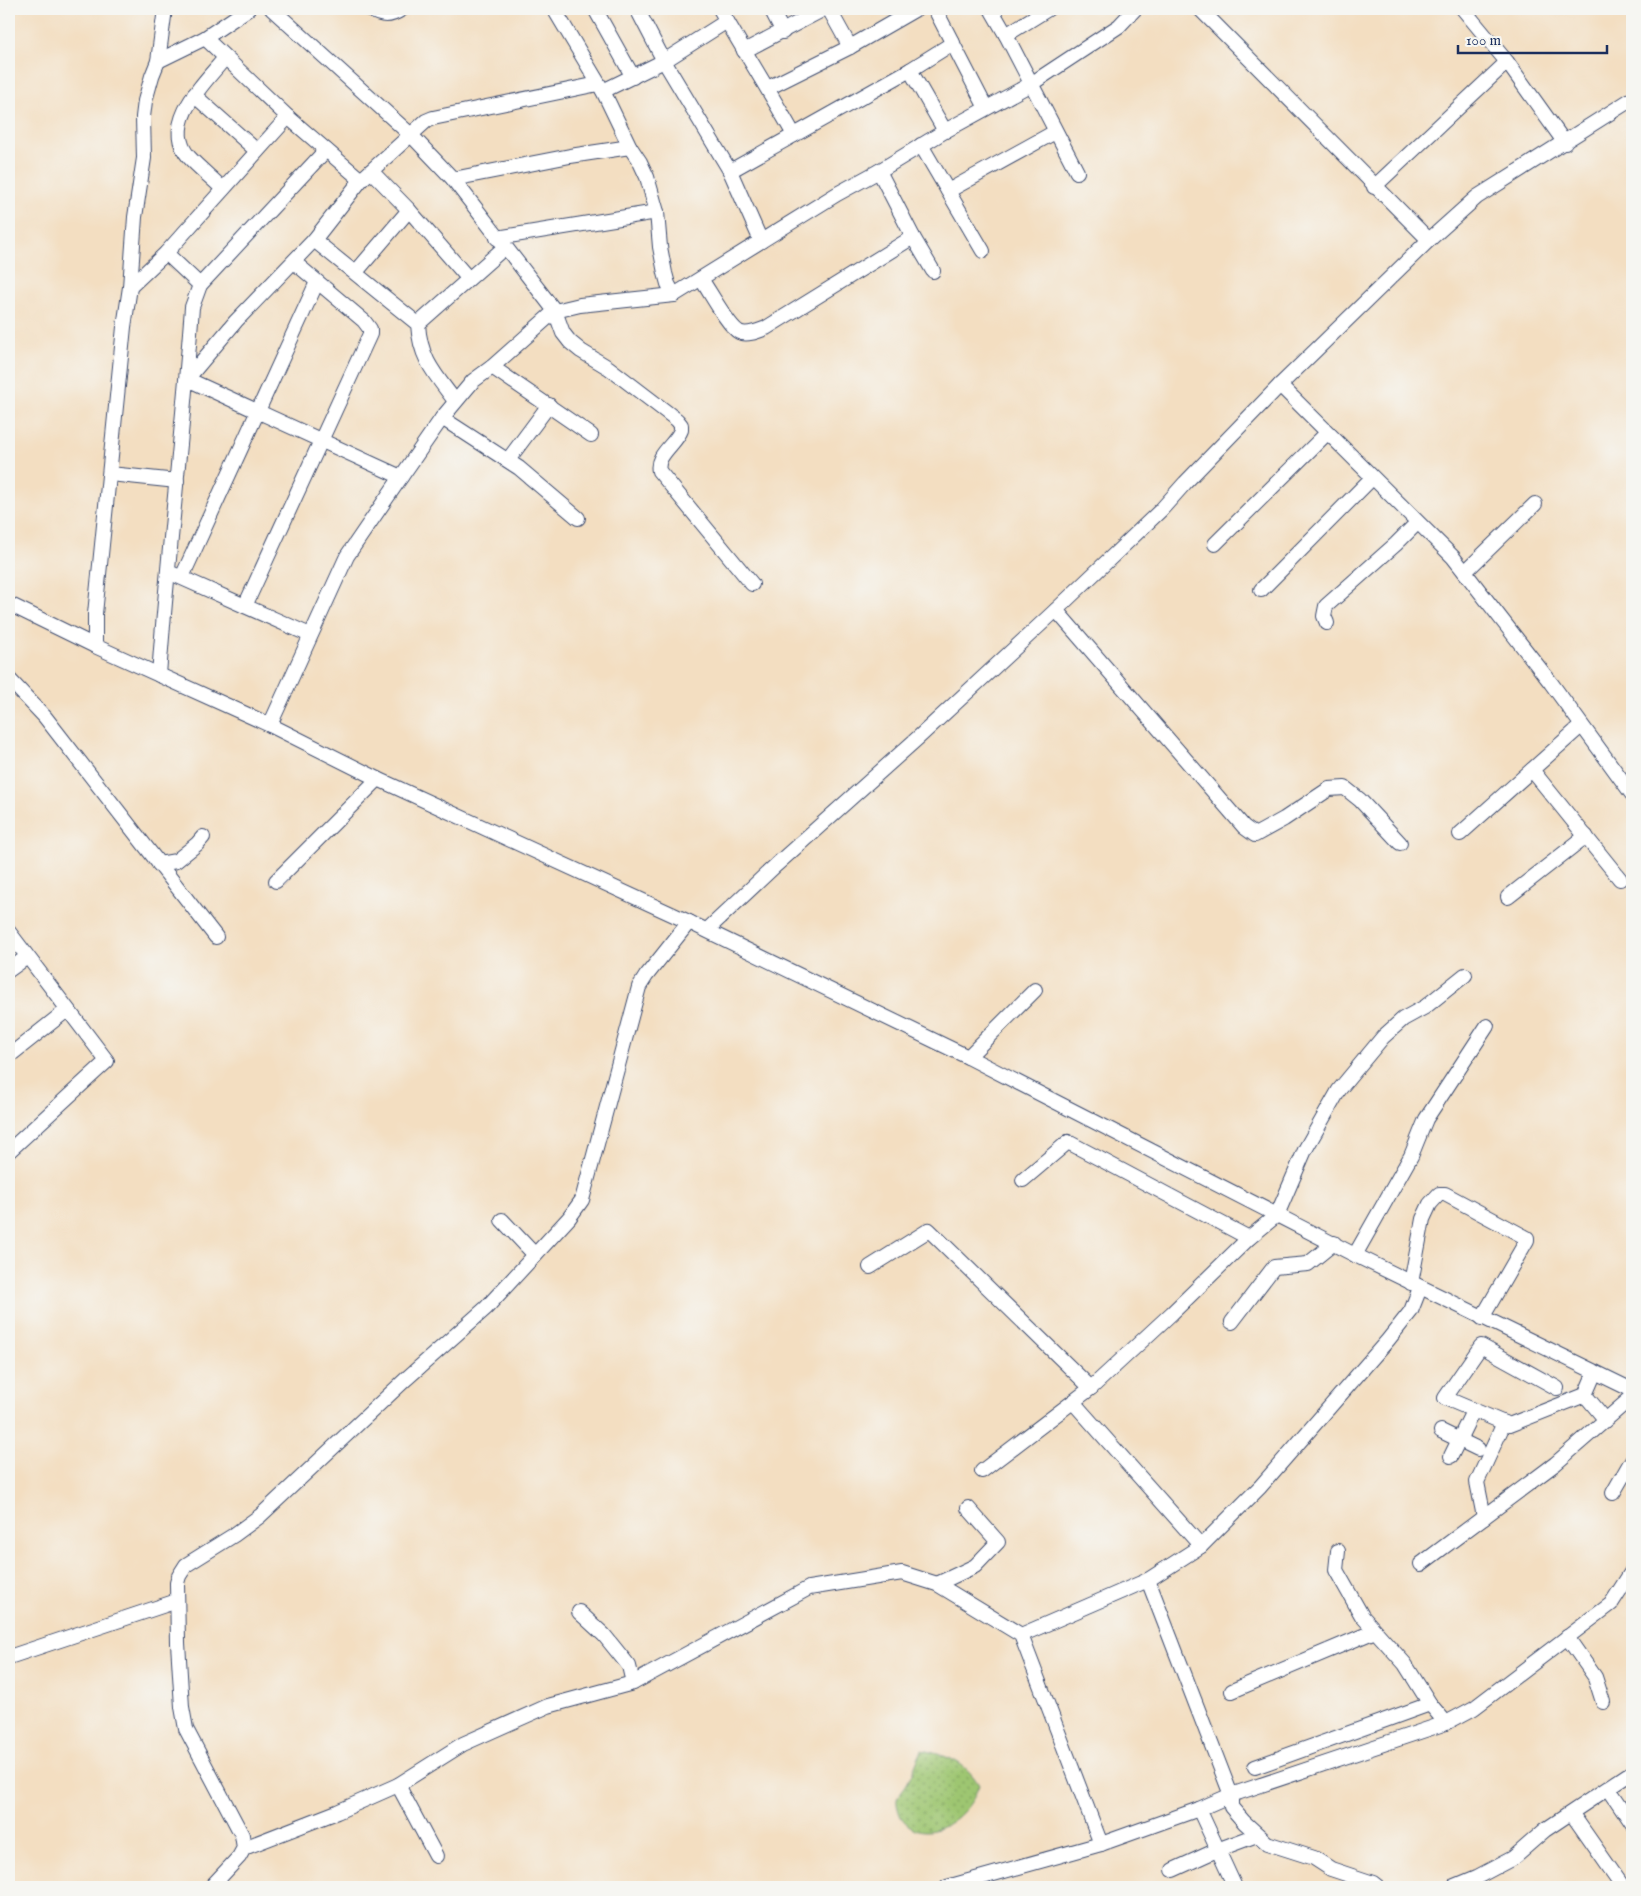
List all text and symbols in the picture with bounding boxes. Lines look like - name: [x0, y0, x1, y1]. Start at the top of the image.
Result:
- scale bar: [1458, 22, 1607, 54]
- text: 100 m: [1466, 31, 1502, 50]

